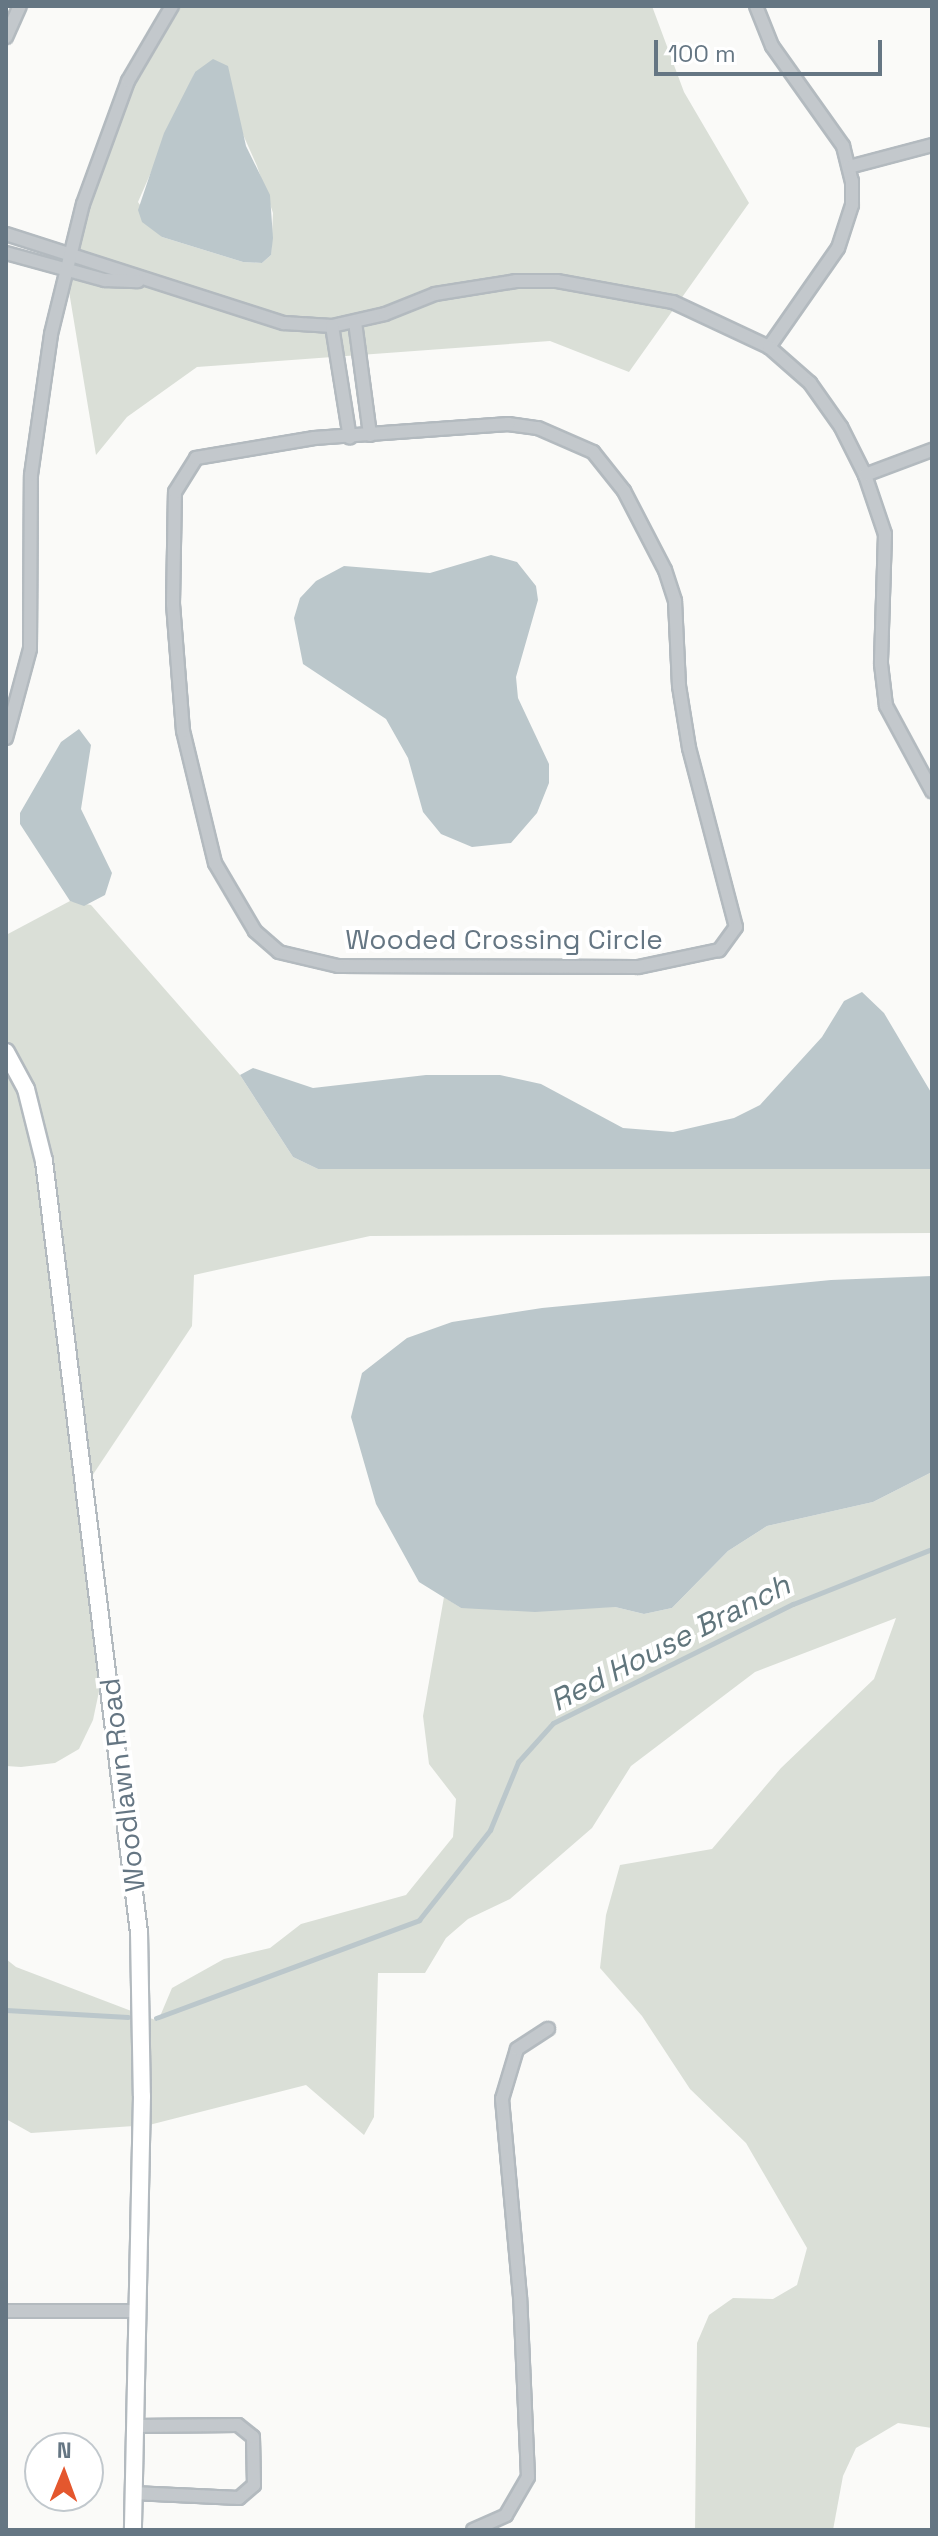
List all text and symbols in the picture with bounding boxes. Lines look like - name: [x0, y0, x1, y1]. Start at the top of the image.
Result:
- scale bar: [658, 24, 886, 74]
- text: 100 m: [668, 38, 736, 69]
- street label: Wooded Crossing Circle: [345, 922, 663, 956]
- water label: Red House Branch: [544, 1567, 796, 1719]
- street label: Woodlawn Road: [92, 1676, 152, 1894]
- north arrow: [24, 2432, 104, 2512]
- text: N: [57, 2436, 72, 2464]

